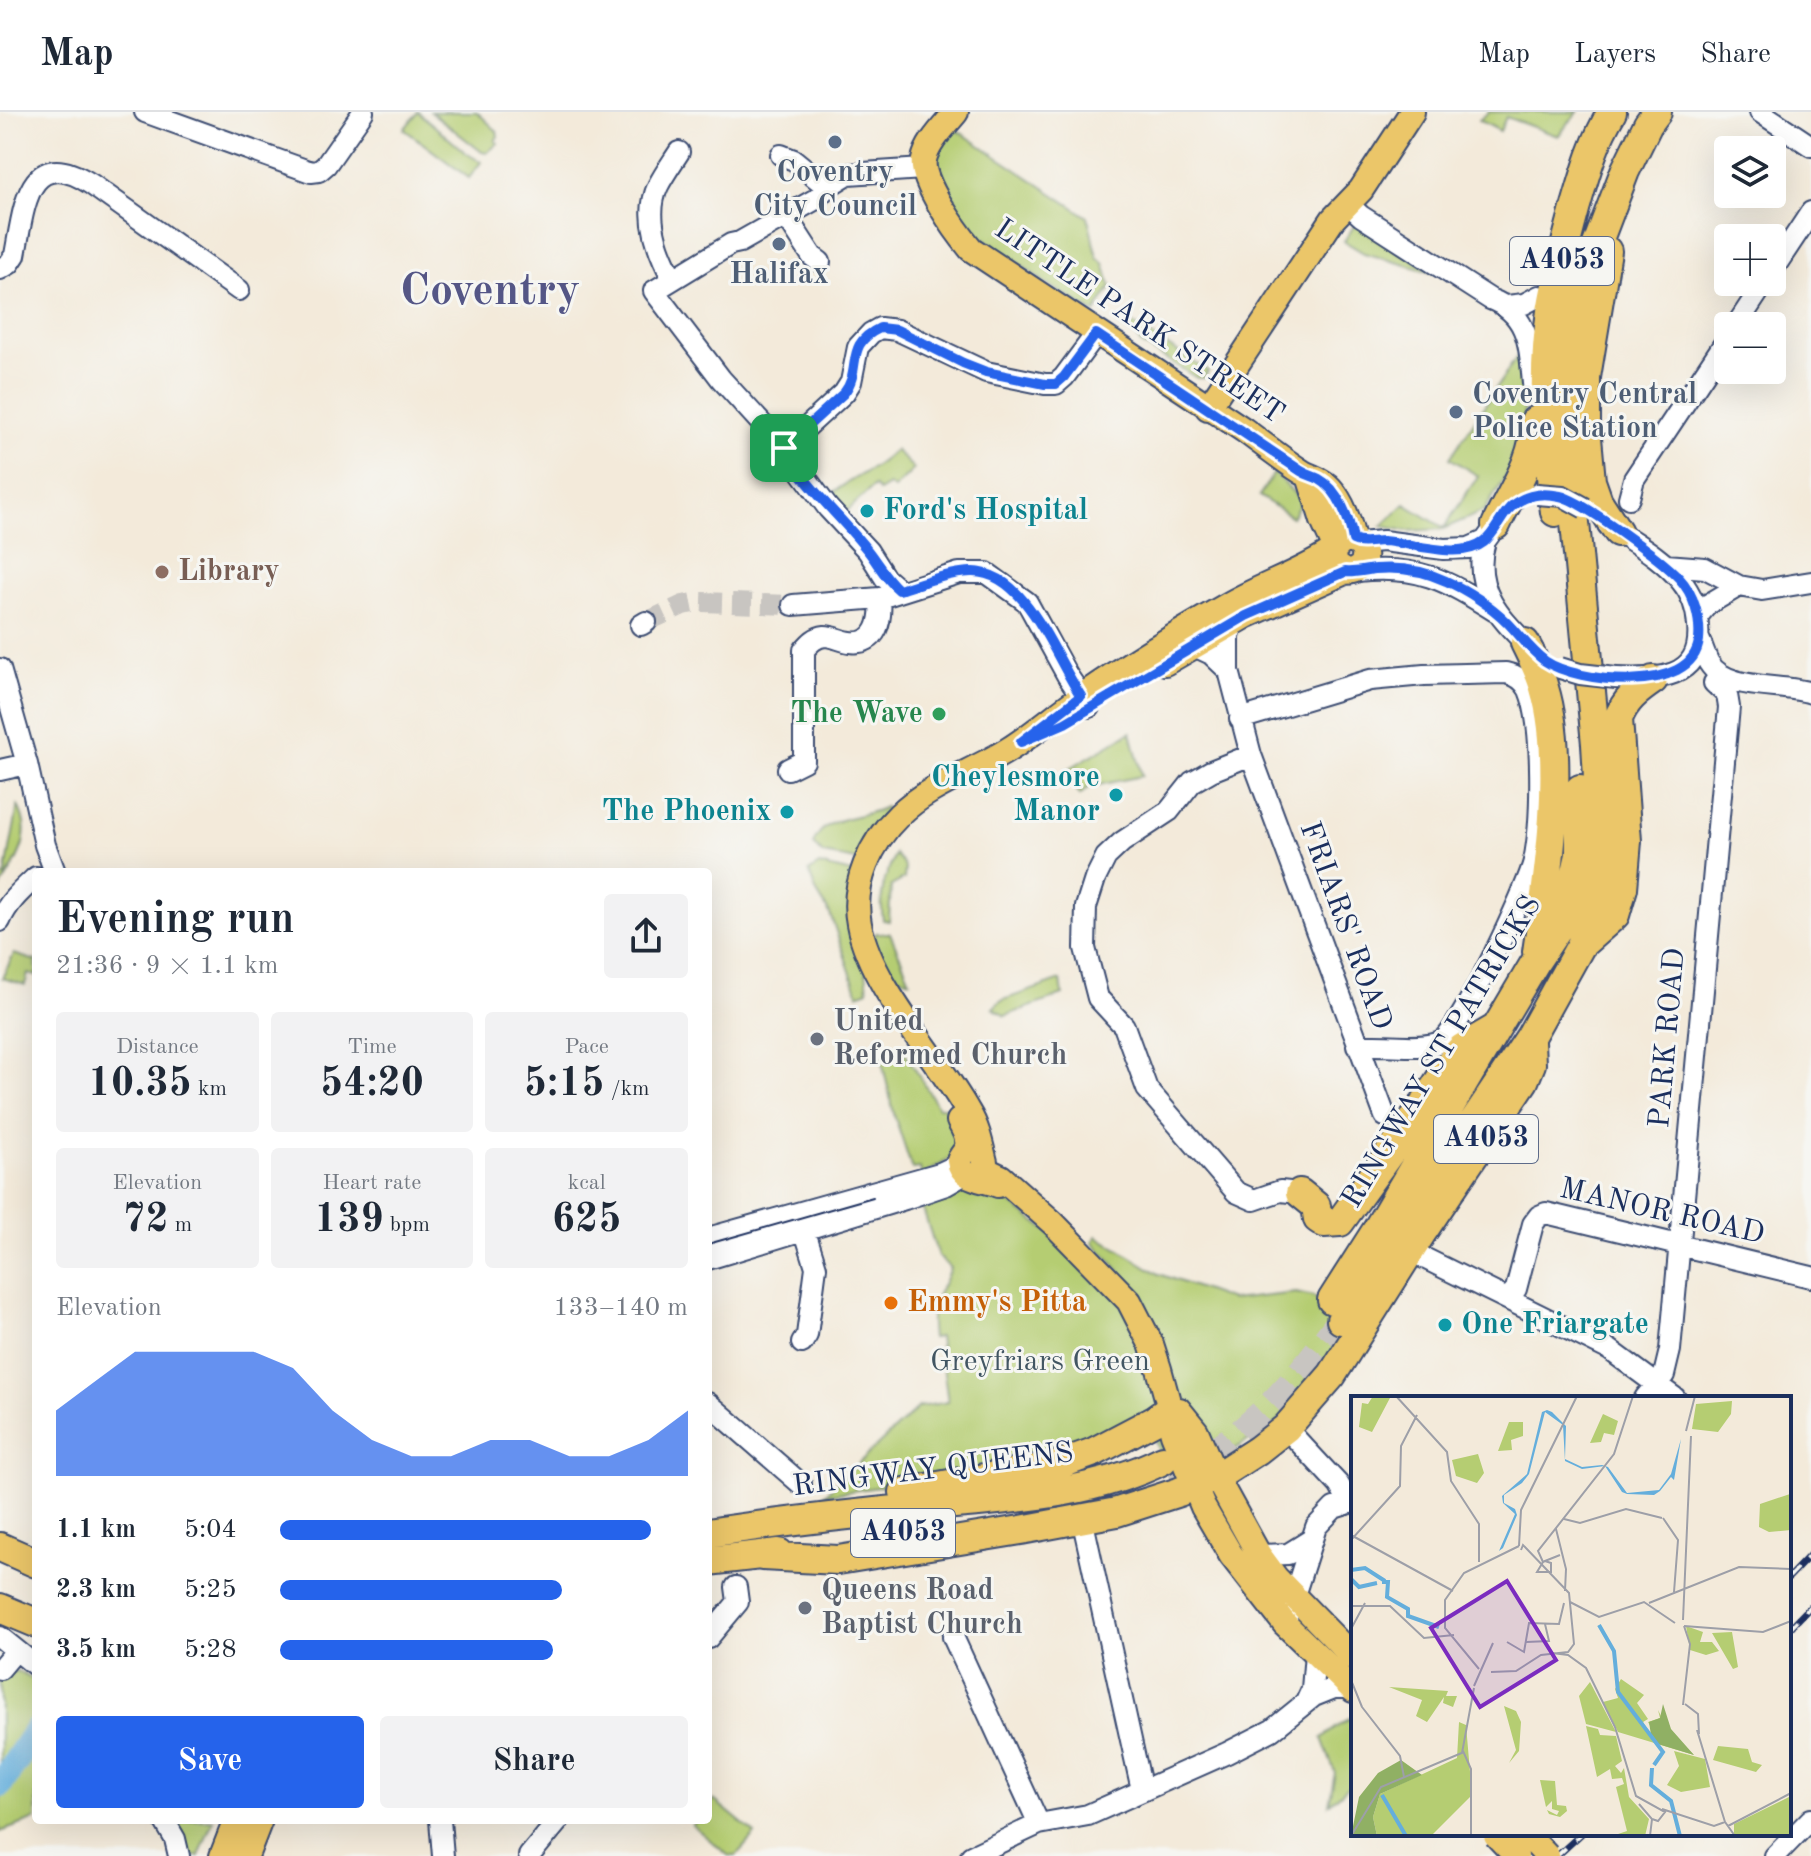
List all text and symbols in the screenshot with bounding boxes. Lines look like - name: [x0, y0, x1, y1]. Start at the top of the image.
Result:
- text: Map: [40, 36, 114, 74]
- text: Map: [1478, 41, 1530, 69]
- text: Layers: [1574, 41, 1656, 69]
- text: Share: [1700, 41, 1771, 69]
- marker: Coventry City Council: [826, 133, 844, 151]
- map controls: [1714, 136, 1786, 384]
- button: layers: [1714, 136, 1786, 208]
- place label: Coventry City Council: [753, 158, 917, 222]
- street label: LITTLE PARK STREET: [989, 214, 1289, 430]
- button: +: [1714, 224, 1786, 296]
- marker: Halifax: [770, 235, 788, 253]
- road number: A4053: [1510, 237, 1614, 285]
- place label: Halifax: [729, 260, 829, 290]
- district label: Coventry: [400, 269, 580, 315]
- button: −: [1714, 312, 1786, 384]
- place label: Coventry Central Police Station: [1472, 380, 1697, 444]
- marker: Coventry Central Police Station: [1447, 403, 1465, 421]
- pin: [750, 414, 818, 482]
- icon: arrive: [762, 426, 806, 470]
- place label: Ford's Hospital: [883, 496, 1088, 526]
- marker: Ford's Hospital: [858, 502, 876, 520]
- place label: Library: [178, 557, 280, 587]
- marker: Library: [153, 563, 171, 581]
- place label: The Wave: [791, 699, 923, 729]
- marker: The Wave: [930, 705, 948, 723]
- place label: Cheylesmore Manor: [931, 763, 1100, 827]
- marker: Cheylesmore Manor: [1107, 786, 1125, 804]
- place label: The Phoenix: [602, 797, 771, 827]
- marker: The Phoenix: [778, 803, 796, 821]
- street label: FRIARS' ROAD: [1293, 818, 1397, 1034]
- street label: RINGWAY ST PATRICKS: [1337, 891, 1547, 1213]
- button: share: [604, 894, 688, 978]
- text: Evening run: [56, 898, 294, 942]
- street label: PARK ROAD: [1645, 947, 1691, 1129]
- text: 21:36 · 9 × 1.1 km: [56, 953, 278, 979]
- place label: United Reformed Church: [833, 1007, 1067, 1071]
- marker: United Reformed Church: [808, 1030, 826, 1048]
- text: Distance: [116, 1036, 199, 1058]
- text: Time: [347, 1036, 397, 1058]
- text: Pace: [564, 1036, 609, 1058]
- text: 10.35: [88, 1065, 192, 1105]
- text: 54:20: [320, 1065, 424, 1105]
- text: 5:15: [524, 1065, 605, 1105]
- text: km: [192, 1078, 227, 1100]
- text: /km: [605, 1078, 650, 1100]
- road number: A4053: [1434, 1115, 1538, 1163]
- text: Elevation: [113, 1172, 202, 1194]
- text: Heart rate: [323, 1172, 421, 1194]
- text: kcal: [568, 1172, 606, 1194]
- street label: MANOR ROAD: [1557, 1174, 1767, 1250]
- text: 72: [122, 1201, 169, 1241]
- text: 139: [314, 1201, 384, 1241]
- text: 625: [552, 1201, 621, 1241]
- text: m: [169, 1214, 192, 1236]
- text: bpm: [384, 1214, 430, 1236]
- place label: Emmy's Pitta: [907, 1288, 1087, 1318]
- marker: Emmy's Pitta: [882, 1294, 900, 1312]
- text: Elevation: [56, 1295, 162, 1321]
- text: 133–140 m: [553, 1295, 688, 1321]
- place label: One Friargate: [1461, 1310, 1649, 1340]
- marker: One Friargate: [1436, 1316, 1454, 1334]
- park label: Greyfriars Green: [930, 1347, 1150, 1377]
- inset map: [1351, 1396, 1791, 1836]
- street label: RINGWAY QUEENS: [791, 1438, 1075, 1502]
- road number: A4053: [851, 1509, 955, 1557]
- text: 1.1 km: [56, 1517, 136, 1543]
- text: 5:04: [184, 1517, 237, 1543]
- place label: Queens Road Baptist Church: [821, 1576, 1023, 1640]
- text: 2.3 km: [56, 1577, 136, 1603]
- text: 5:25: [184, 1577, 237, 1603]
- marker: Queens Road Baptist Church: [796, 1599, 814, 1617]
- text: 3.5 km: [56, 1637, 136, 1663]
- text: 5:28: [184, 1637, 237, 1663]
- button: Save: [56, 1716, 364, 1808]
- button: Share: [380, 1716, 688, 1808]

